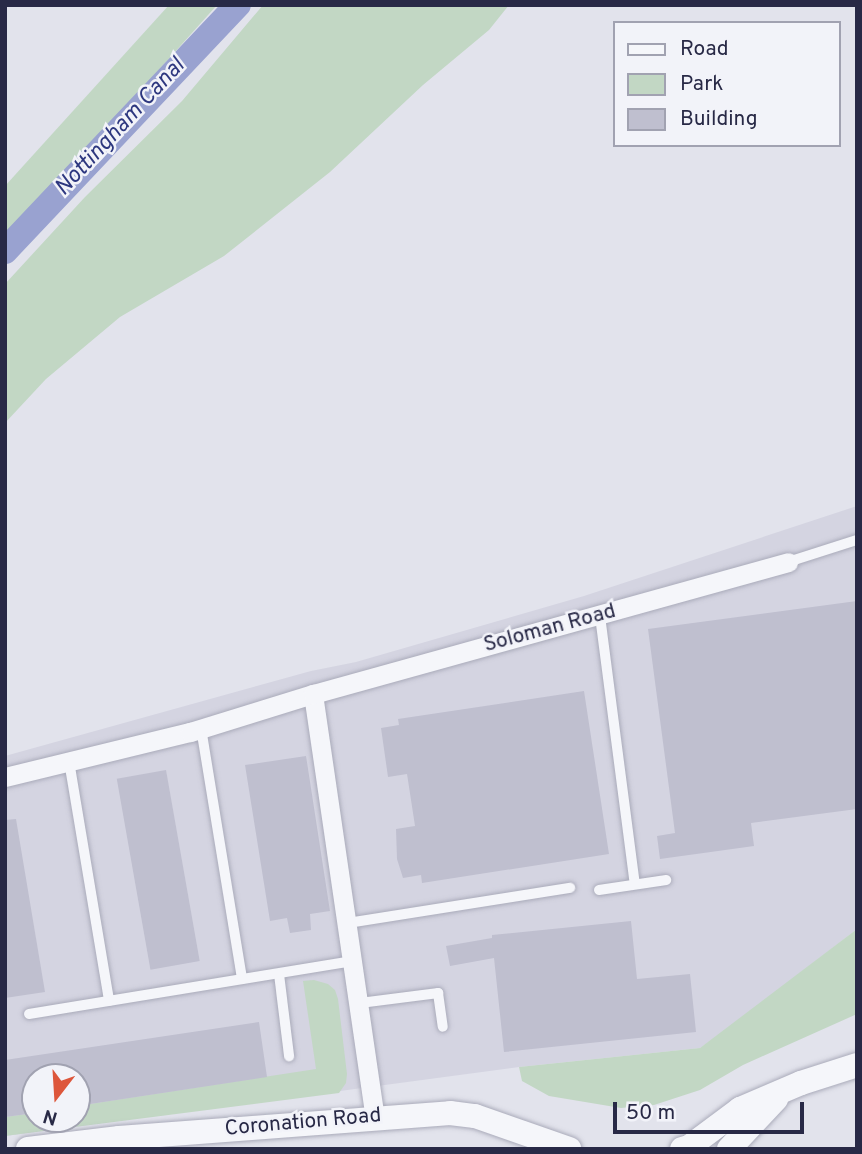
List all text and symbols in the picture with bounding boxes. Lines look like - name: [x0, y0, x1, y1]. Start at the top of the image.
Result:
- legend: [614, 21, 841, 147]
- text: Road: [680, 36, 729, 63]
- water label: Nottingham Canal: [50, 53, 192, 203]
- text: Park: [680, 71, 723, 98]
- text: Building: [680, 106, 758, 133]
- street label: Soloman Road: [481, 599, 619, 659]
- north arrow: [21, 1063, 91, 1133]
- scale bar: [617, 1088, 808, 1132]
- text: 50 m: [626, 1100, 675, 1127]
- text: N: [40, 1103, 60, 1130]
- street label: Coronation Road: [224, 1104, 382, 1142]

